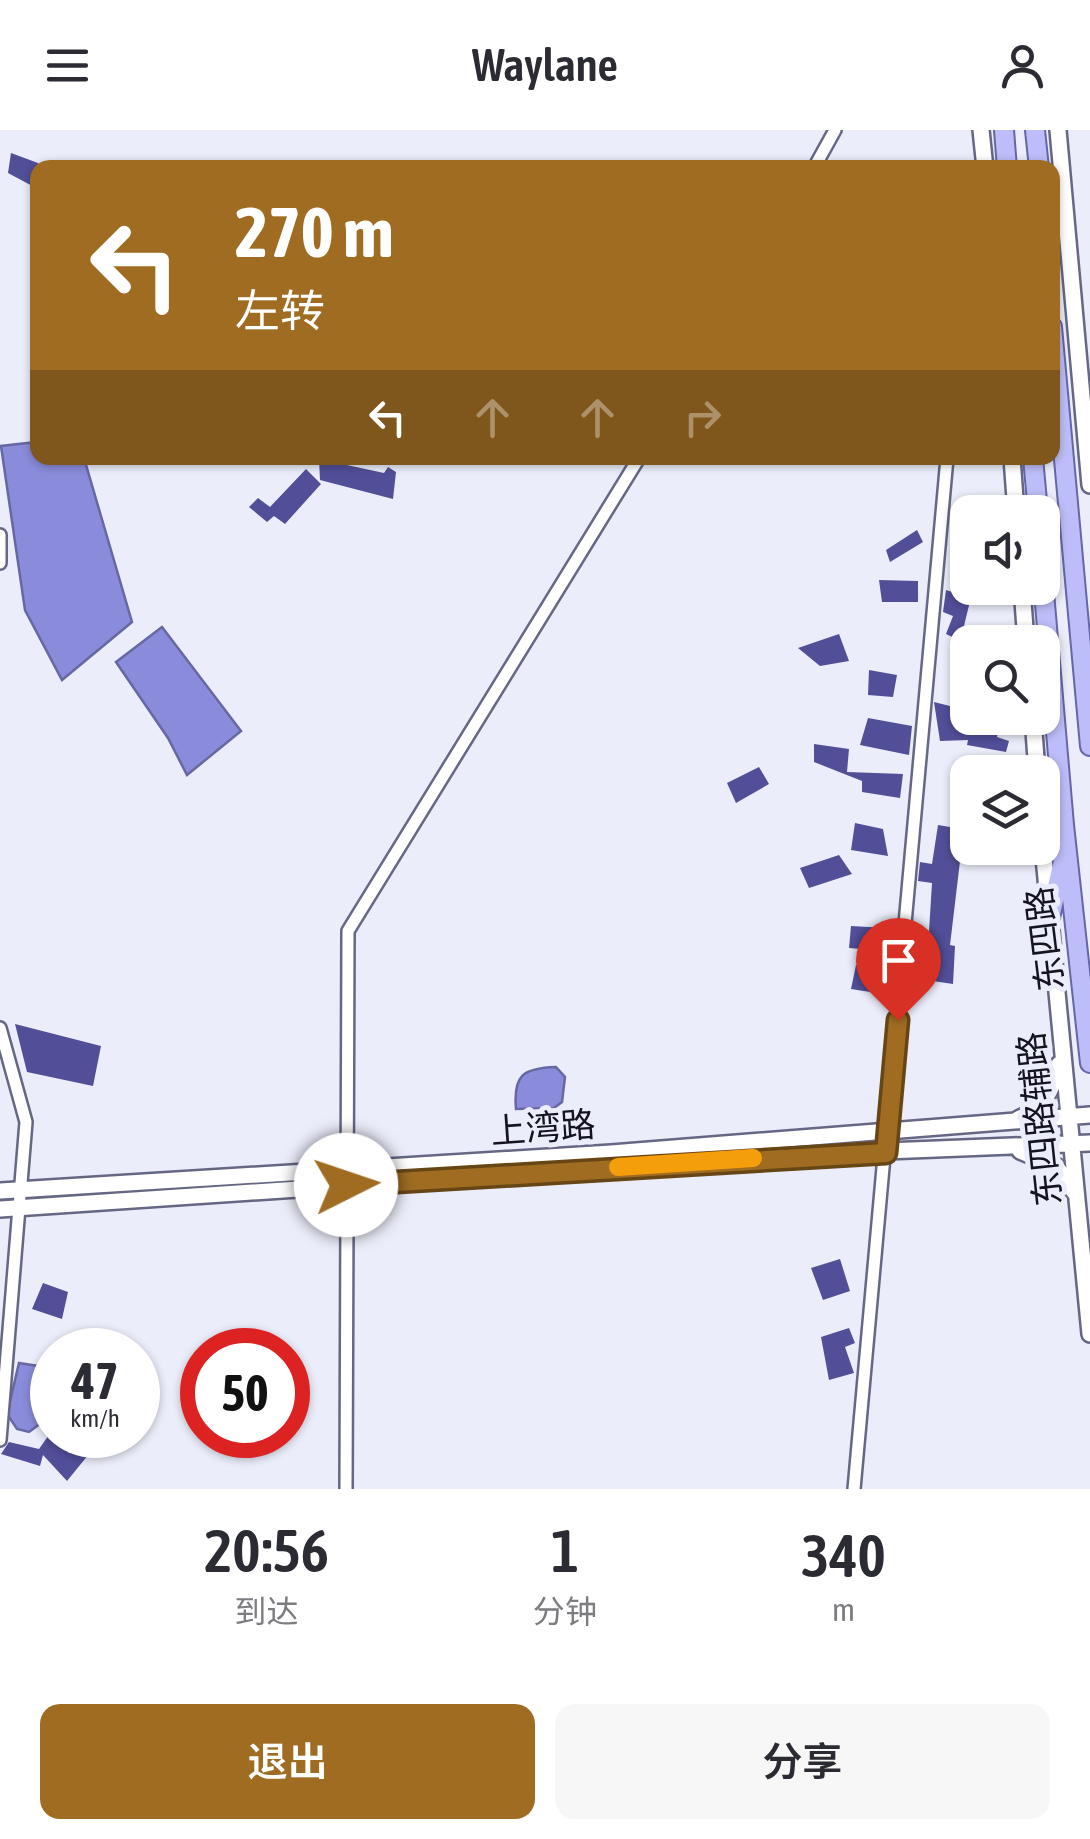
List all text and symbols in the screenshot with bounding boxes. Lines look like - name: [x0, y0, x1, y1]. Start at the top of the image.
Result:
- icon: menu: [40, 38, 95, 93]
- icon: person: [995, 38, 1050, 93]
- text: Waylane: [472, 39, 618, 91]
- text: 270 m: [235, 192, 394, 272]
- icon: left: [70, 200, 200, 330]
- text: 左转: [235, 285, 325, 337]
- icon: left: [360, 390, 415, 445]
- icon: ahead: [465, 390, 520, 445]
- icon: ahead: [570, 390, 625, 445]
- icon: right: [675, 390, 730, 445]
- map controls: [950, 495, 1060, 865]
- button: sound: [950, 495, 1060, 605]
- button: search: [950, 625, 1060, 735]
- button: layers: [950, 755, 1060, 865]
- street label: 东四路: [1018, 884, 1070, 994]
- pin: [856, 918, 941, 1021]
- icon: arrive: [871, 933, 926, 988]
- street label: 东四路辅路: [1010, 1030, 1068, 1208]
- street label: 上湾路: [489, 1103, 597, 1151]
- position arrow: [294, 1133, 398, 1237]
- speed limit sign: 50: [180, 1328, 310, 1458]
- text: 47: [71, 1352, 118, 1410]
- text: km/h: [70, 1404, 120, 1432]
- text: 20:56: [204, 1516, 329, 1585]
- text: 1: [551, 1516, 579, 1585]
- text: 340: [801, 1521, 886, 1590]
- text: m: [832, 1591, 855, 1628]
- text: 到达: [235, 1593, 299, 1630]
- text: 分钟: [533, 1593, 597, 1630]
- button: 退出: [40, 1704, 535, 1819]
- button: 分享: [555, 1704, 1050, 1819]

